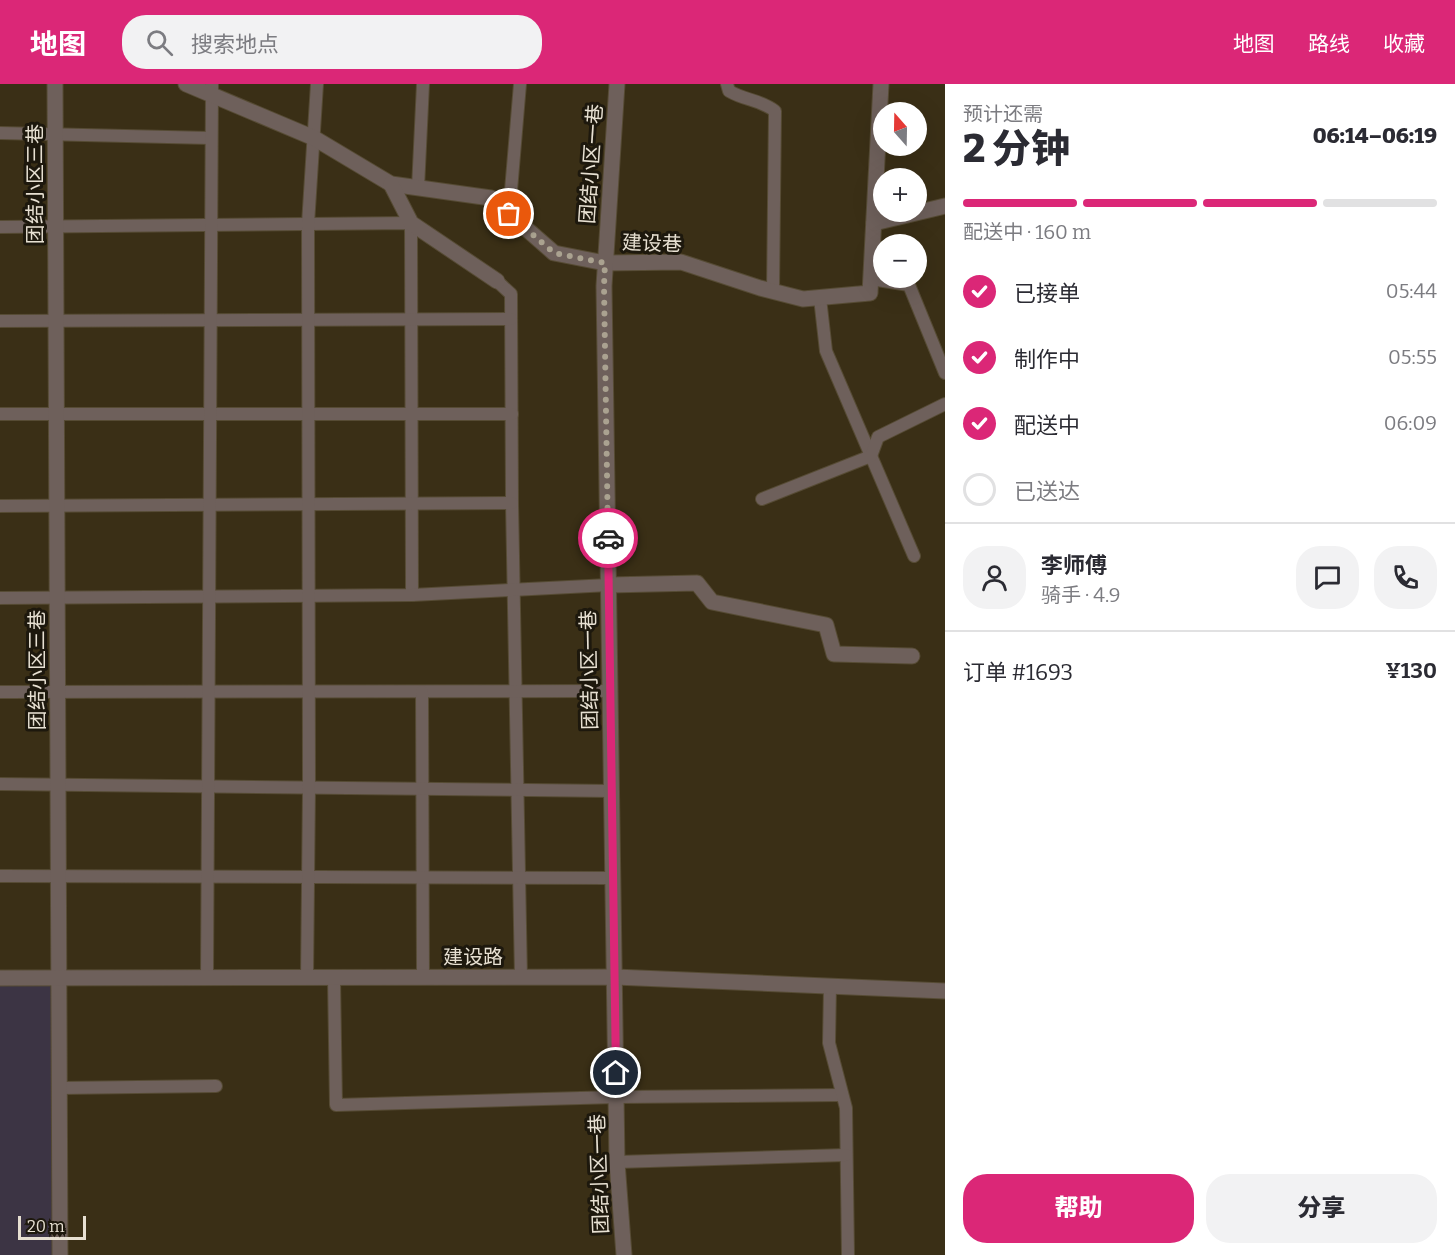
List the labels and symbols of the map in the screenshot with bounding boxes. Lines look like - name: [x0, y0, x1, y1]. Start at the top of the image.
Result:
- north arrow: [873, 102, 927, 156]
- street label: 团结小区一巷: [575, 103, 607, 225]
- street label: 团结小区三巷: [23, 124, 47, 244]
- pin: [483, 188, 534, 239]
- street label: 建设巷: [622, 230, 682, 256]
- courier: [578, 508, 638, 568]
- street label: 团结小区三巷: [25, 610, 49, 730]
- street label: 团结小区一巷: [576, 610, 602, 730]
- street label: 建设路: [443, 945, 503, 969]
- pin: [590, 1047, 641, 1098]
- street label: 团结小区一巷: [585, 1114, 613, 1234]
- scale bar: [18, 1213, 86, 1240]

